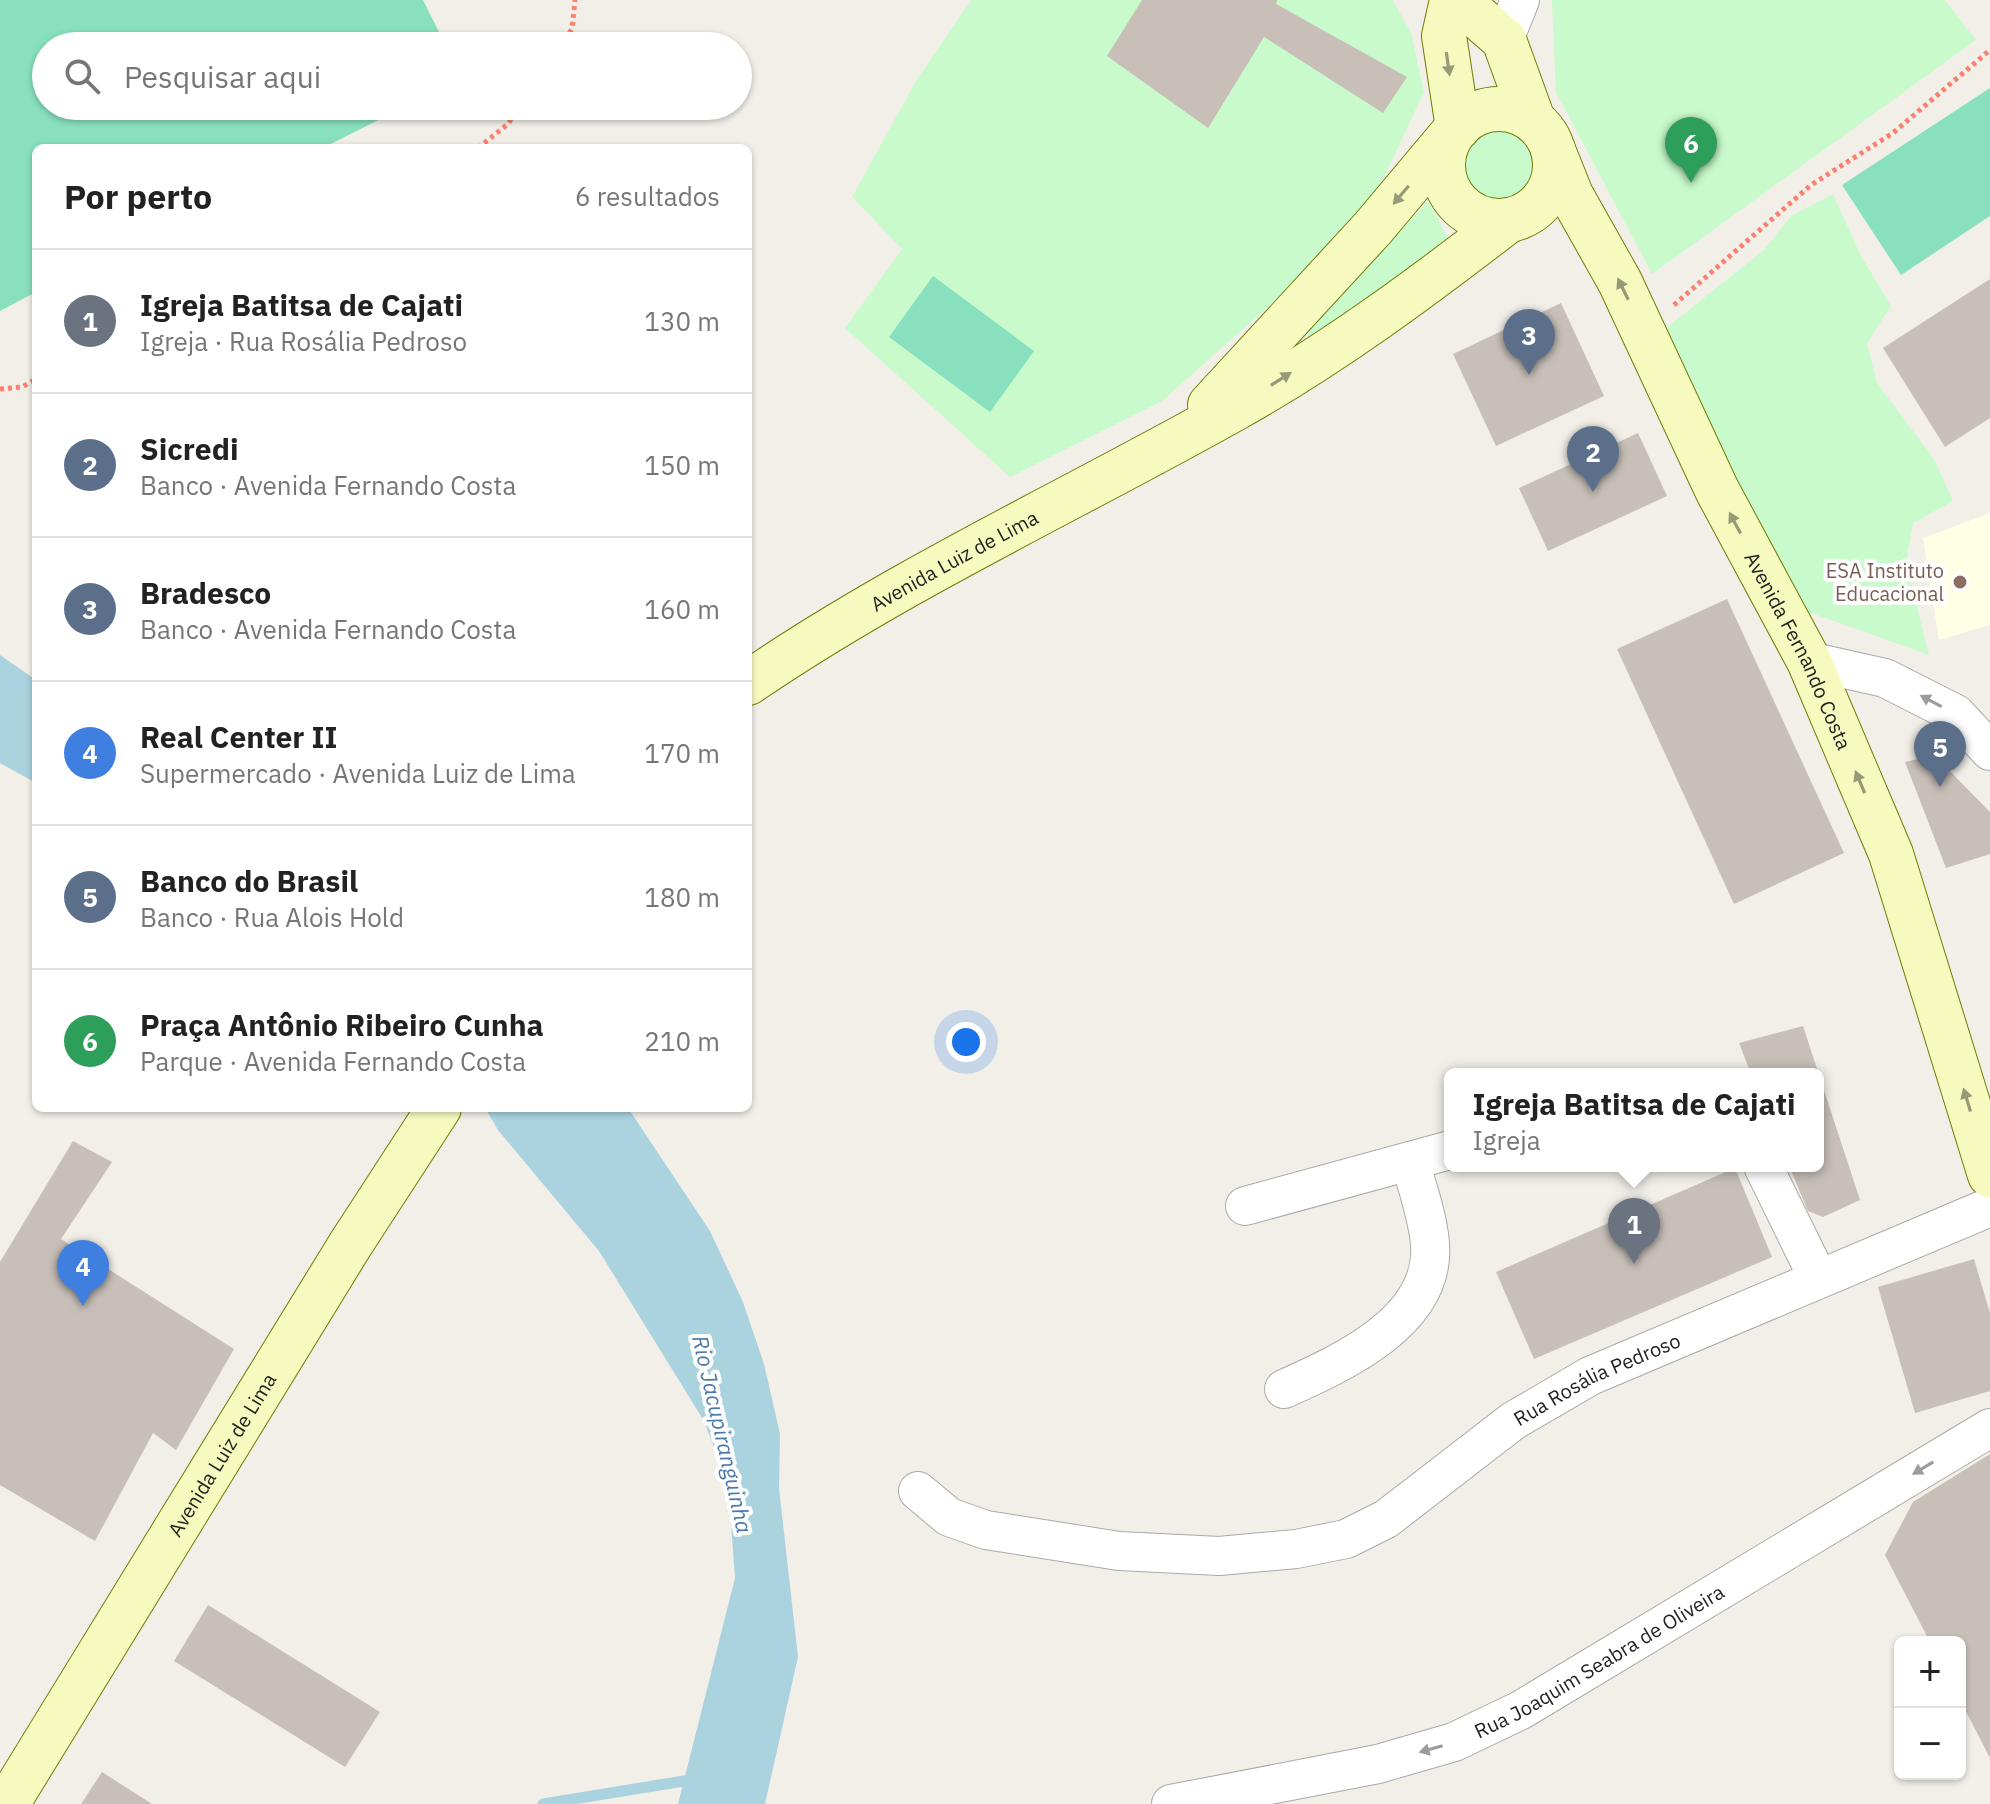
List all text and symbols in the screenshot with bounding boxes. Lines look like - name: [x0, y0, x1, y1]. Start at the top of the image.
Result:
- search box: [32, 32, 752, 120]
- one-way arrow: [1442, 52, 1455, 77]
- icon: search: [60, 54, 104, 98]
- text: Pesquisar aqui: [124, 57, 321, 96]
- pin: 6: [1665, 117, 1717, 183]
- text: Por perto: [64, 174, 212, 218]
- text: 6 resultados: [575, 179, 720, 213]
- one-way arrow: [1393, 184, 1410, 204]
- one-way arrow: [1616, 277, 1630, 300]
- text: Igreja Batitsa de Cajati: [140, 285, 463, 324]
- text: 1: [82, 304, 98, 338]
- text: 130 m: [644, 304, 720, 338]
- pin: 3: [1503, 309, 1555, 375]
- text: Igreja · Rua Rosália Pedroso: [140, 324, 467, 358]
- one-way arrow: [1270, 373, 1292, 387]
- pin: 2: [1567, 426, 1619, 492]
- text: Sicredi: [140, 429, 238, 468]
- text: 2: [82, 448, 98, 482]
- text: 150 m: [644, 448, 720, 482]
- text: Banco · Avenida Fernando Costa: [140, 468, 516, 502]
- street label: Avenida Luiz de Lima: [865, 503, 1043, 617]
- one-way arrow: [1728, 512, 1741, 535]
- street label: Avenida Fernando Costa: [1739, 547, 1859, 754]
- place label: ESA Instituto Educacional: [1826, 557, 1944, 607]
- text: Bradesco: [140, 573, 271, 612]
- marker: ESA Instituto Educacional: [1951, 573, 1969, 591]
- text: 3: [82, 592, 98, 626]
- text: 160 m: [644, 592, 720, 626]
- text: Banco · Avenida Fernando Costa: [140, 612, 516, 646]
- one-way arrow: [1919, 695, 1942, 708]
- text: Real Center II: [140, 717, 338, 756]
- pin: 5: [1914, 721, 1966, 787]
- text: 4: [82, 736, 98, 770]
- text: 170 m: [644, 736, 720, 770]
- text: Supermercado · Avenida Luiz de Lima: [140, 756, 576, 790]
- one-way arrow: [1854, 770, 1867, 794]
- text: Banco do Brasil: [140, 861, 358, 900]
- text: 5: [82, 880, 98, 914]
- text: 180 m: [644, 880, 720, 914]
- text: Banco · Rua Alois Hold: [140, 900, 404, 934]
- text: Praça Antônio Ribeiro Cunha: [140, 1005, 544, 1044]
- your location: [946, 1022, 986, 1062]
- text: 6: [82, 1024, 98, 1058]
- text: 210 m: [644, 1024, 720, 1058]
- text: Parque · Avenida Fernando Costa: [140, 1044, 526, 1078]
- popup: [1444, 1068, 1824, 1172]
- text: Igreja Batitsa de Cajati: [1472, 1084, 1796, 1123]
- one-way arrow: [1960, 1088, 1973, 1112]
- text: Igreja: [1472, 1123, 1541, 1157]
- pin: 1: [1608, 1198, 1660, 1264]
- pin: 4: [57, 1240, 109, 1306]
- street label: Rua Rosália Pedroso: [1508, 1326, 1684, 1431]
- water label: Rio Jacupiranguinha: [686, 1332, 760, 1536]
- street label: Avenida Luiz de Lima: [161, 1367, 282, 1541]
- one-way arrow: [1912, 1461, 1934, 1475]
- street label: Rua Joaquim Seabra de Oliveira: [1469, 1578, 1729, 1744]
- map controls: [1894, 1636, 1966, 1780]
- button: +: [1894, 1636, 1966, 1708]
- button: −: [1894, 1708, 1966, 1780]
- one-way arrow: [1418, 1743, 1442, 1756]

